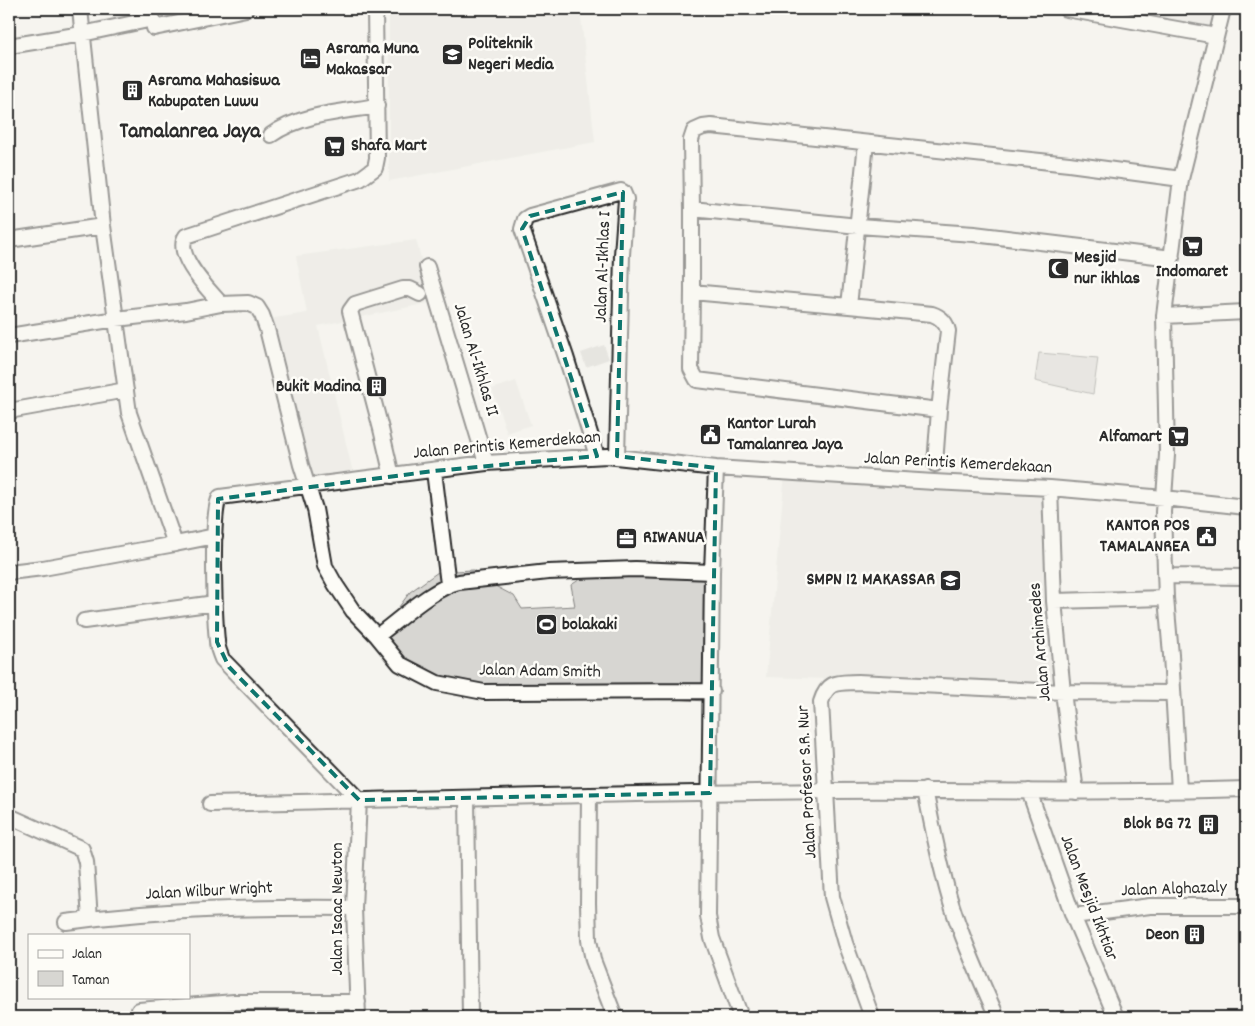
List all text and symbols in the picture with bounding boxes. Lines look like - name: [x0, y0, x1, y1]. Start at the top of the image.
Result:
- place label: Politeknik Negeri Media: [468, 32, 554, 78]
- place label: Asrama Muna Makassar: [326, 37, 419, 83]
- school or university icon: Politeknik Negeri Media: [440, 42, 464, 66]
- hotel icon: Asrama Muna Makassar: [298, 47, 322, 71]
- place label: Asrama Mahasiswa Kabupaten Luwu: [148, 69, 280, 115]
- building icon: Asrama Mahasiswa Kabupaten Luwu: [120, 79, 144, 103]
- district label: Tamalanrea Jaya: [119, 117, 261, 148]
- supermarket icon: Shafa Mart: [323, 134, 347, 158]
- place label: Shafa Mart: [351, 134, 427, 159]
- street label: Jalan Al-Ikhlas I: [590, 210, 618, 323]
- supermarket icon: Indomaret: [1180, 235, 1204, 259]
- place label: Mesjid nur ikhlas: [1074, 246, 1141, 292]
- mosque icon: Mesjid nur ikhlas: [1046, 256, 1070, 280]
- place label: Indomaret: [1156, 260, 1229, 285]
- street label: Jalan Al-Ikhlas II: [446, 300, 504, 420]
- place label: Bukit Madina: [276, 375, 362, 400]
- building icon: Bukit Madina: [365, 375, 389, 399]
- place label: Kantor Lurah Tamalanrea Jaya: [727, 412, 843, 458]
- public building icon: Kantor Lurah Tamalanrea Jaya: [699, 422, 723, 446]
- street label: Jalan Perintis Kemerdekaan: [412, 425, 602, 467]
- place label: Alfamart: [1099, 425, 1162, 450]
- supermarket icon: Alfamart: [1166, 425, 1190, 449]
- street label: Jalan Perintis Kemerdekaan: [863, 447, 1053, 481]
- place label: KANTOR POS TAMALANREA: [1100, 514, 1190, 560]
- public building icon: KANTOR POS TAMALANREA: [1194, 524, 1218, 548]
- office icon: RIWANUA: [615, 526, 639, 550]
- place label: RIWANUA: [643, 526, 705, 551]
- place label: SMPN 12 MAKASSAR: [806, 568, 935, 593]
- school or university icon: SMPN 12 MAKASSAR: [939, 568, 963, 592]
- street label: Jalan Archimedes: [1023, 581, 1059, 703]
- sports icon: bolakaki: [534, 613, 558, 637]
- place label: bolakaki: [562, 613, 618, 638]
- street label: Jalan Adam Smith: [479, 658, 601, 686]
- street label: Jalan Profesor S.R. Nur: [791, 704, 825, 859]
- place label: Blok BG 72: [1123, 812, 1192, 837]
- building icon: Blok BG 72: [1196, 812, 1220, 836]
- street label: Jalan Mesjid Ikhtiar: [1052, 831, 1124, 965]
- street label: Jalan Isaac Newton: [326, 843, 351, 975]
- street label: Jalan Wilbur Wright: [145, 876, 274, 908]
- street label: Jalan Alghazaly: [1121, 876, 1228, 904]
- place label: Deon: [1145, 923, 1179, 948]
- building icon: Deon: [1183, 923, 1207, 947]
- legend: [28, 934, 190, 998]
- text: Jalan: [72, 944, 102, 966]
- text: Taman: [72, 970, 109, 992]

